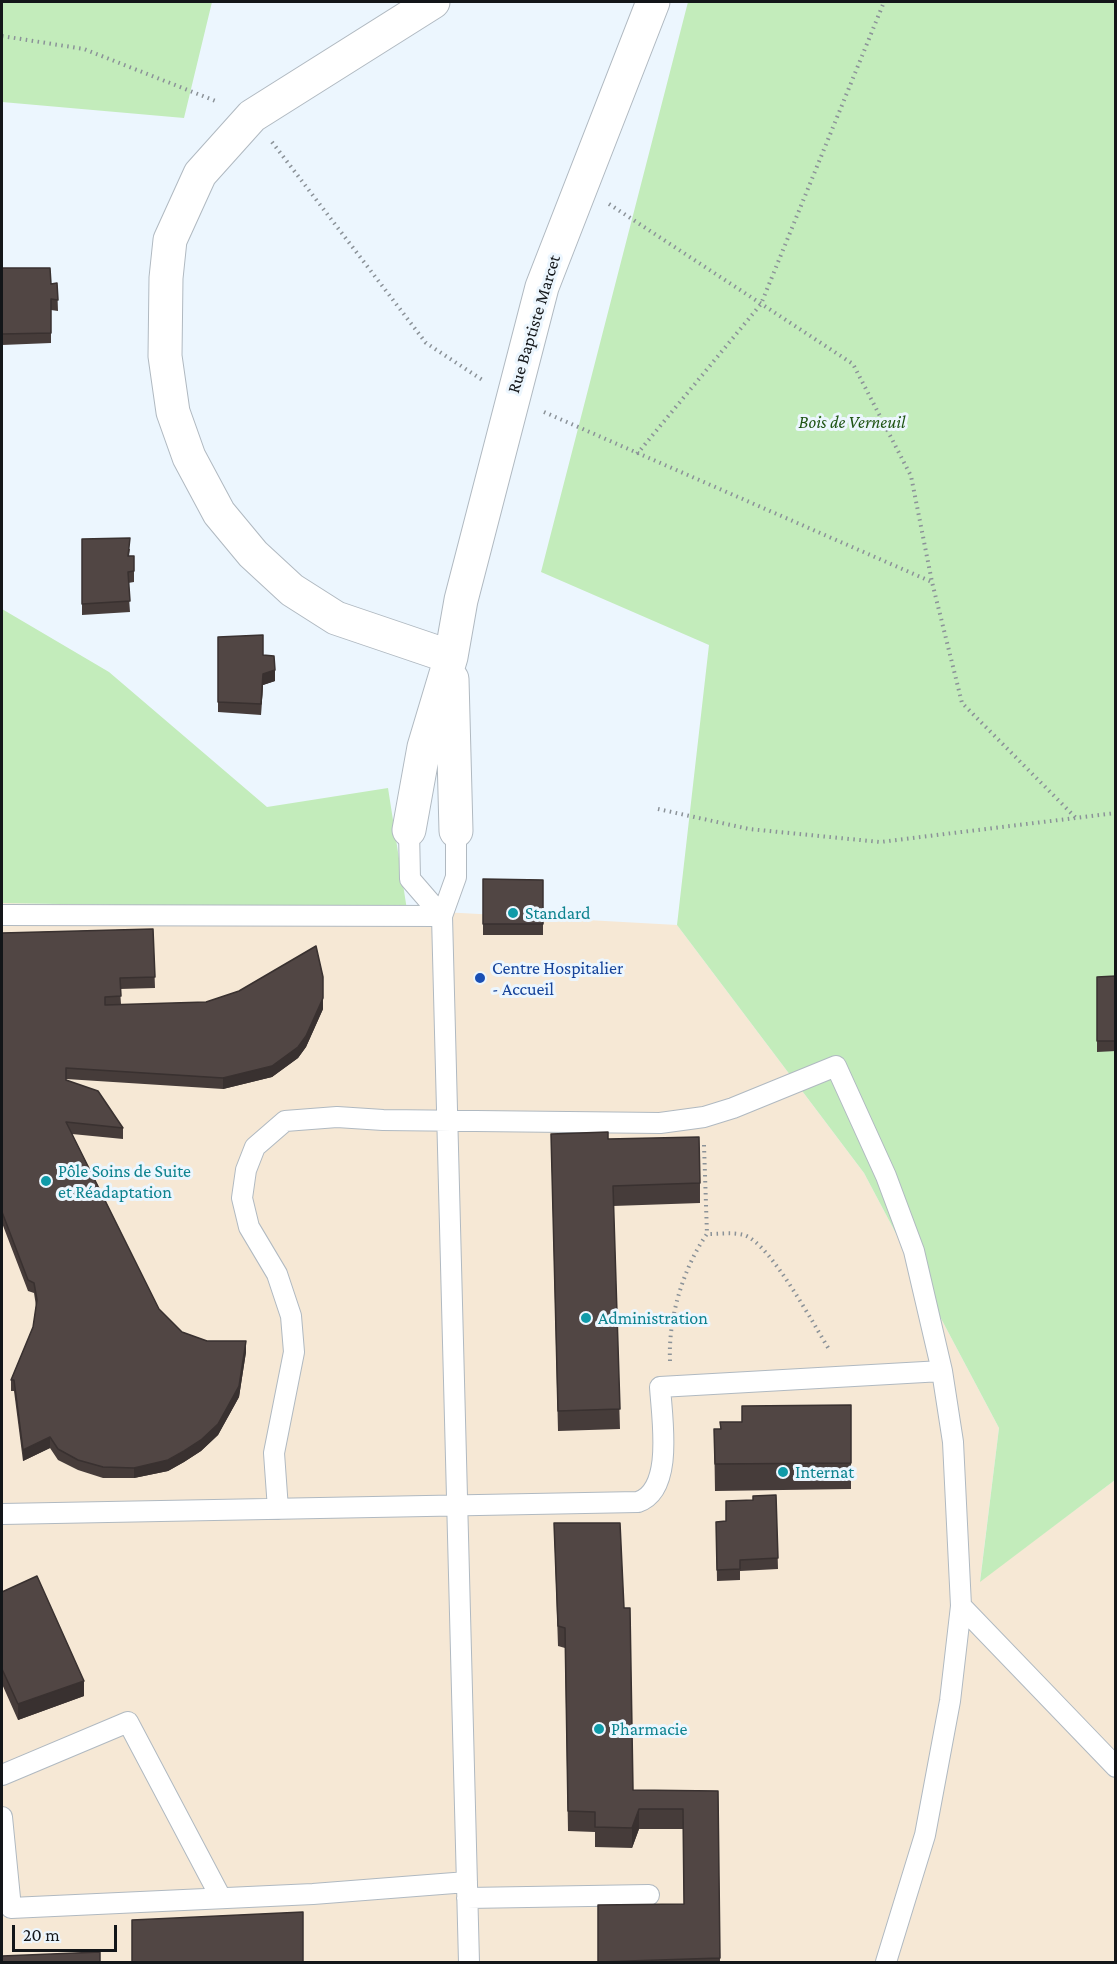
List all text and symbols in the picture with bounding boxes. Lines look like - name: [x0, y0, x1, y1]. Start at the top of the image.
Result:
- street label: Rue Baptiste Marcet: [503, 252, 565, 396]
- park label: Bois de Verneuil: [799, 411, 905, 433]
- place label: Standard: [525, 902, 591, 924]
- marker: Standard: [506, 906, 520, 920]
- place label: Centre Hospitalier - Accueil: [492, 957, 623, 1000]
- marker: Centre Hospitalier - Accueil: [473, 971, 487, 985]
- place label: Pôle Soins de Suite et Réadaptation: [58, 1160, 191, 1202]
- marker: Pôle Soins de Suite et Réadaptation: [39, 1174, 53, 1188]
- place label: Administration: [598, 1307, 708, 1329]
- marker: Administration: [579, 1311, 593, 1325]
- place label: Internat: [795, 1461, 854, 1483]
- marker: Internat: [776, 1465, 790, 1479]
- place label: Pharmacie: [611, 1718, 687, 1740]
- marker: Pharmacie: [592, 1722, 606, 1736]
- scale bar: [15, 1913, 120, 1951]
- text: 20 m: [23, 1925, 60, 1945]

